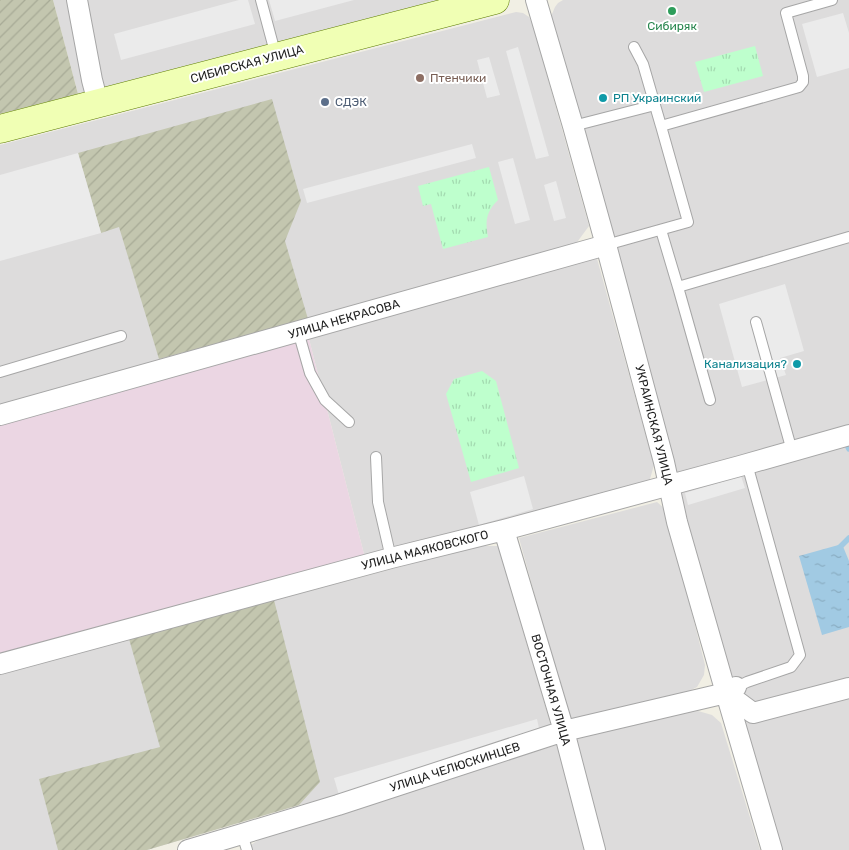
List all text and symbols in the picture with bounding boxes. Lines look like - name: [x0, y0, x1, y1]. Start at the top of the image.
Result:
- marker: Сибиряк: [666, 5, 678, 17]
- place label: Сибиряк: [647, 19, 697, 33]
- street label: СИБИРСКАЯ УЛИЦА: [189, 42, 305, 86]
- place label: Птенчики: [430, 71, 486, 85]
- marker: Птенчики: [414, 72, 426, 84]
- place label: РП Украинский: [613, 91, 701, 105]
- marker: РП Украинский: [597, 92, 609, 104]
- place label: СДЭК: [335, 95, 367, 109]
- marker: СДЭК: [319, 96, 331, 108]
- street label: УЛИЦА НЕКРАСОВА: [287, 296, 401, 342]
- place label: Канализация?: [704, 357, 787, 371]
- marker: Канализация?: [791, 358, 803, 370]
- street label: УКРАИНСКАЯ УЛИЦА: [632, 363, 676, 487]
- street label: УЛИЦА МАЯКОВСКОГО: [360, 527, 490, 573]
- street label: ВОСТОЧНАЯ УЛИЦА: [528, 633, 574, 747]
- street label: УЛИЦА ЧЕЛЮСКИНЦЕВ: [388, 739, 522, 795]

